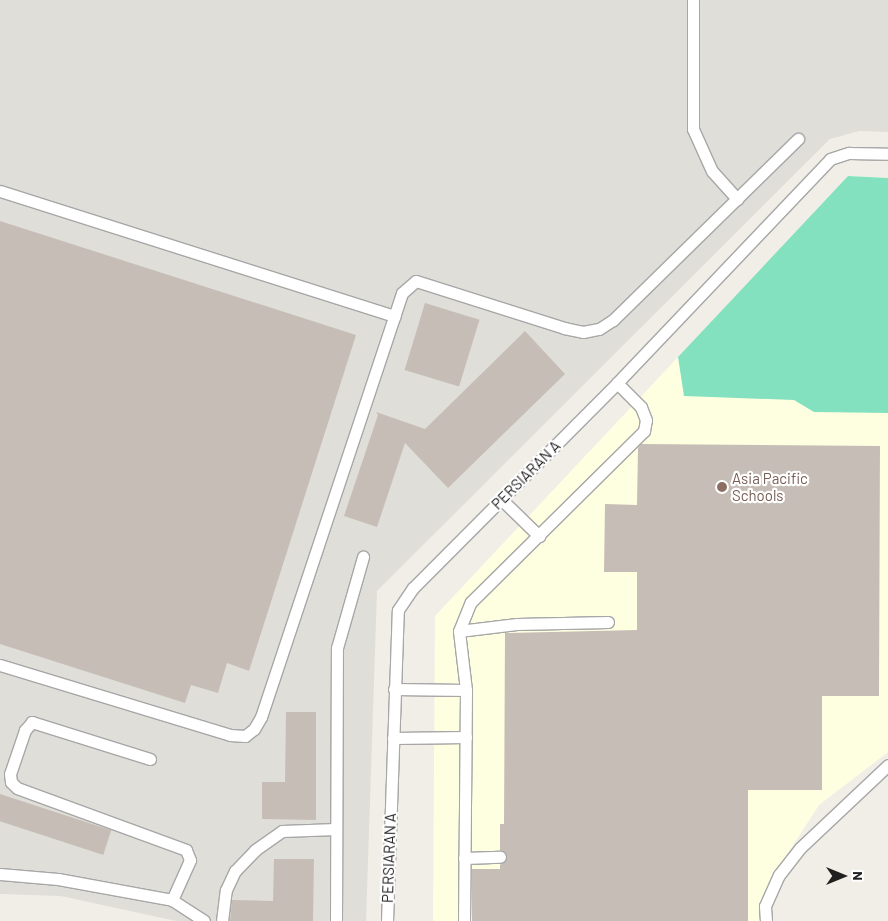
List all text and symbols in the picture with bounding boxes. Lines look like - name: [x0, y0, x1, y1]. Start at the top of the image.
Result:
- street label: PERSIARAN A: [488, 437, 564, 513]
- place label: Asia Pacific Schools: [732, 469, 808, 504]
- marker: Asia Pacific Schools: [716, 481, 728, 493]
- street label: PERSIARAN A: [378, 813, 400, 903]
- north arrow: [818, 851, 868, 901]
- text: N: [850, 871, 867, 881]

